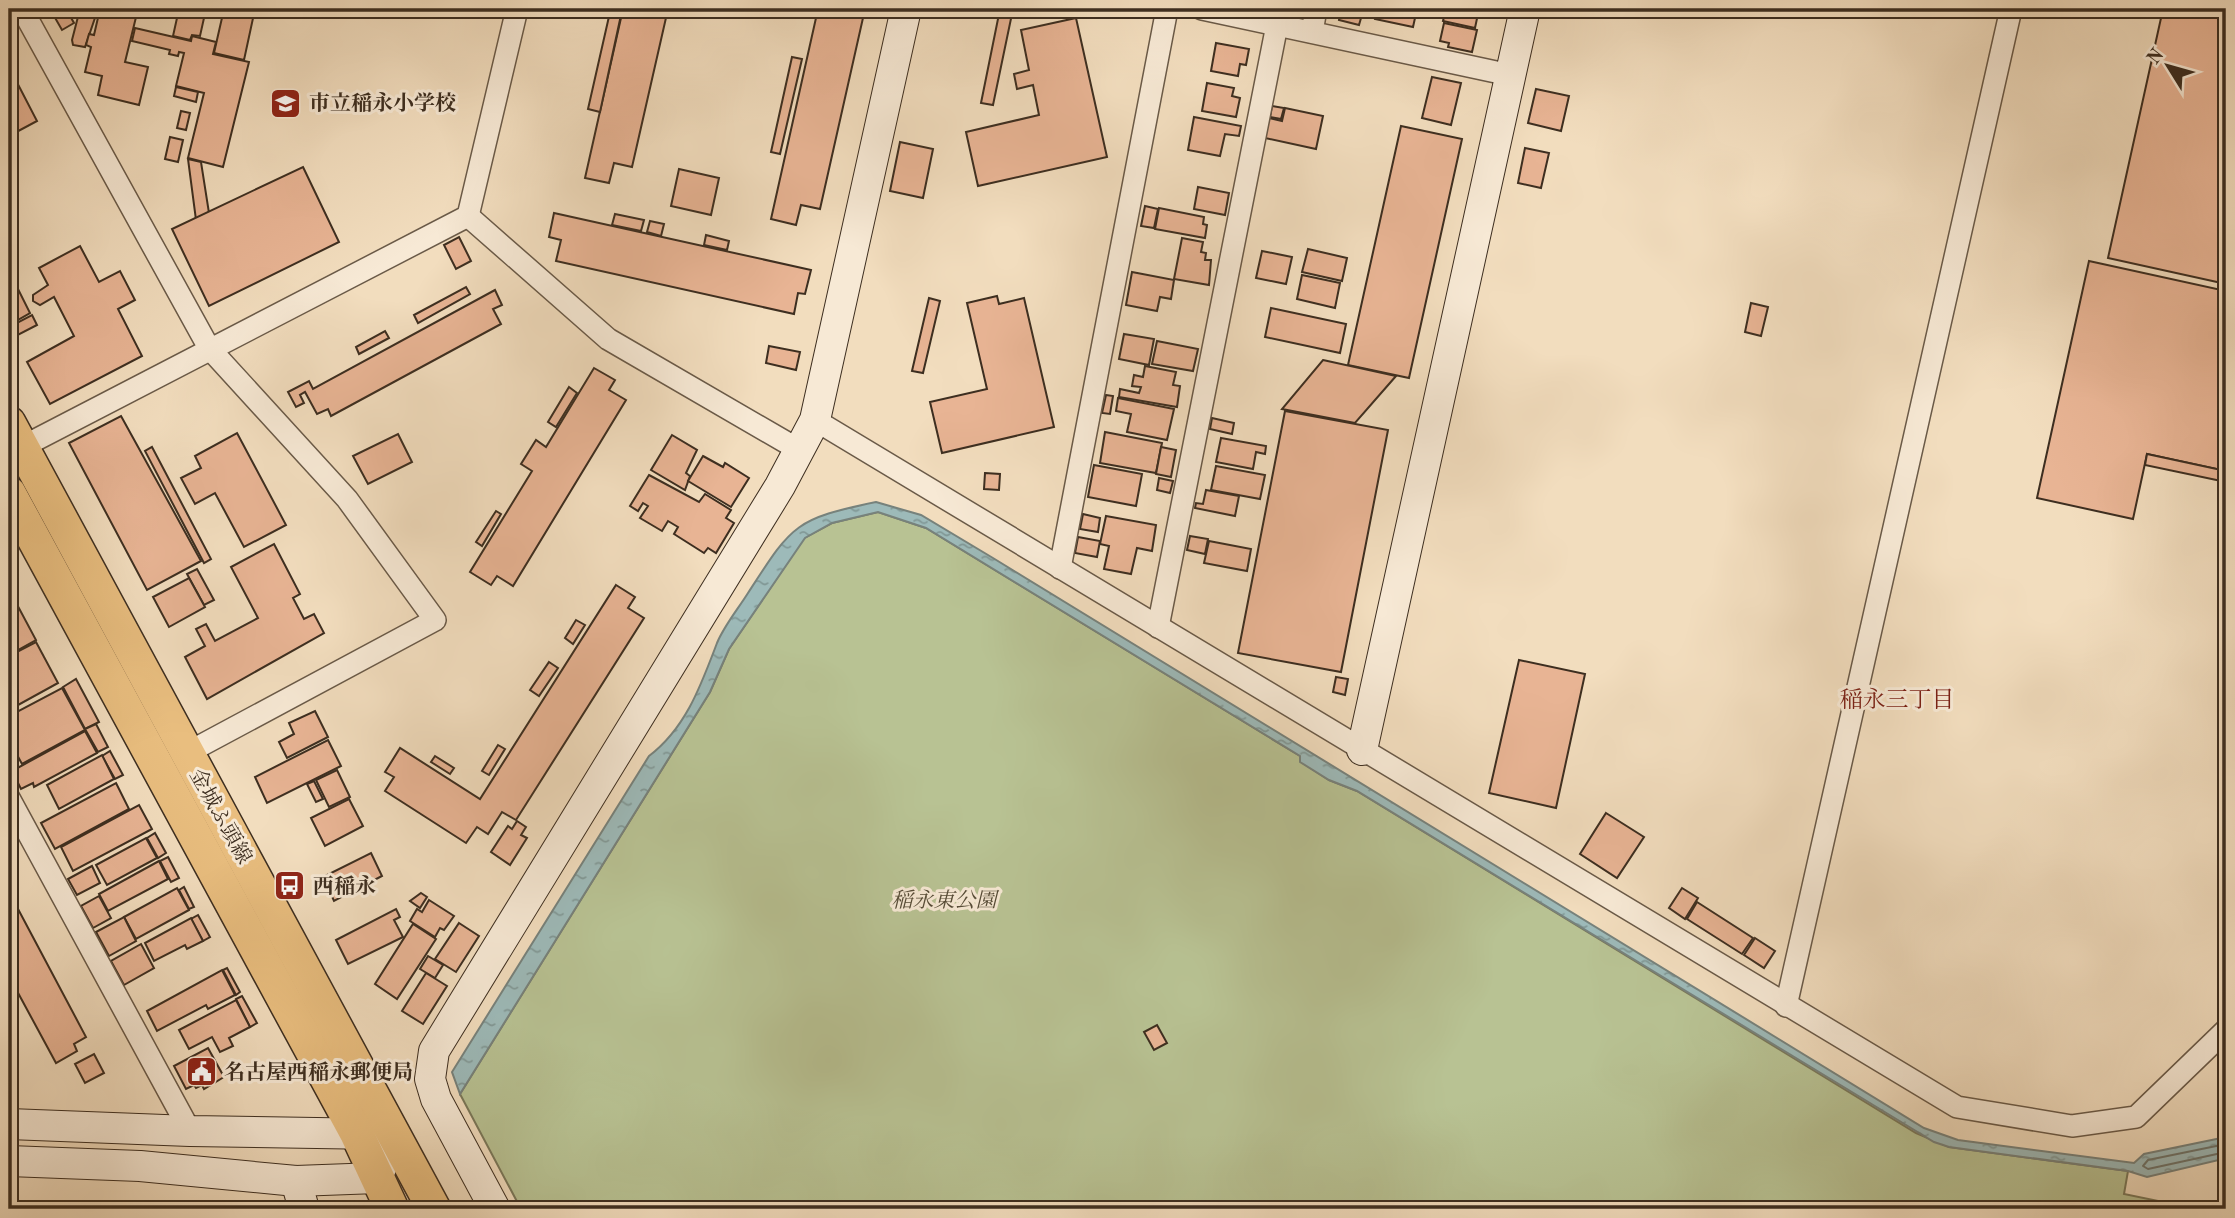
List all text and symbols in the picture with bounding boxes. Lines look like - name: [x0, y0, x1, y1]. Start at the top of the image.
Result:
- north arrow: [2134, 32, 2204, 102]
- text: N: [2144, 45, 2169, 69]
- school or university icon: 市立稲永小学校: [269, 86, 303, 120]
- place label: 市立稲永小学校: [309, 91, 456, 115]
- district label: 稲永三丁目: [1840, 687, 1955, 712]
- street label: 金城ふ頭線: [185, 765, 256, 868]
- bus stop icon: 西稲永: [273, 869, 307, 903]
- place label: 西稲永: [313, 874, 376, 898]
- park label: 稲永東公園: [892, 889, 999, 912]
- public building icon: 名古屋西稲永郵便局: [184, 1055, 218, 1089]
- place label: 名古屋西稲永郵便局: [224, 1060, 413, 1084]

